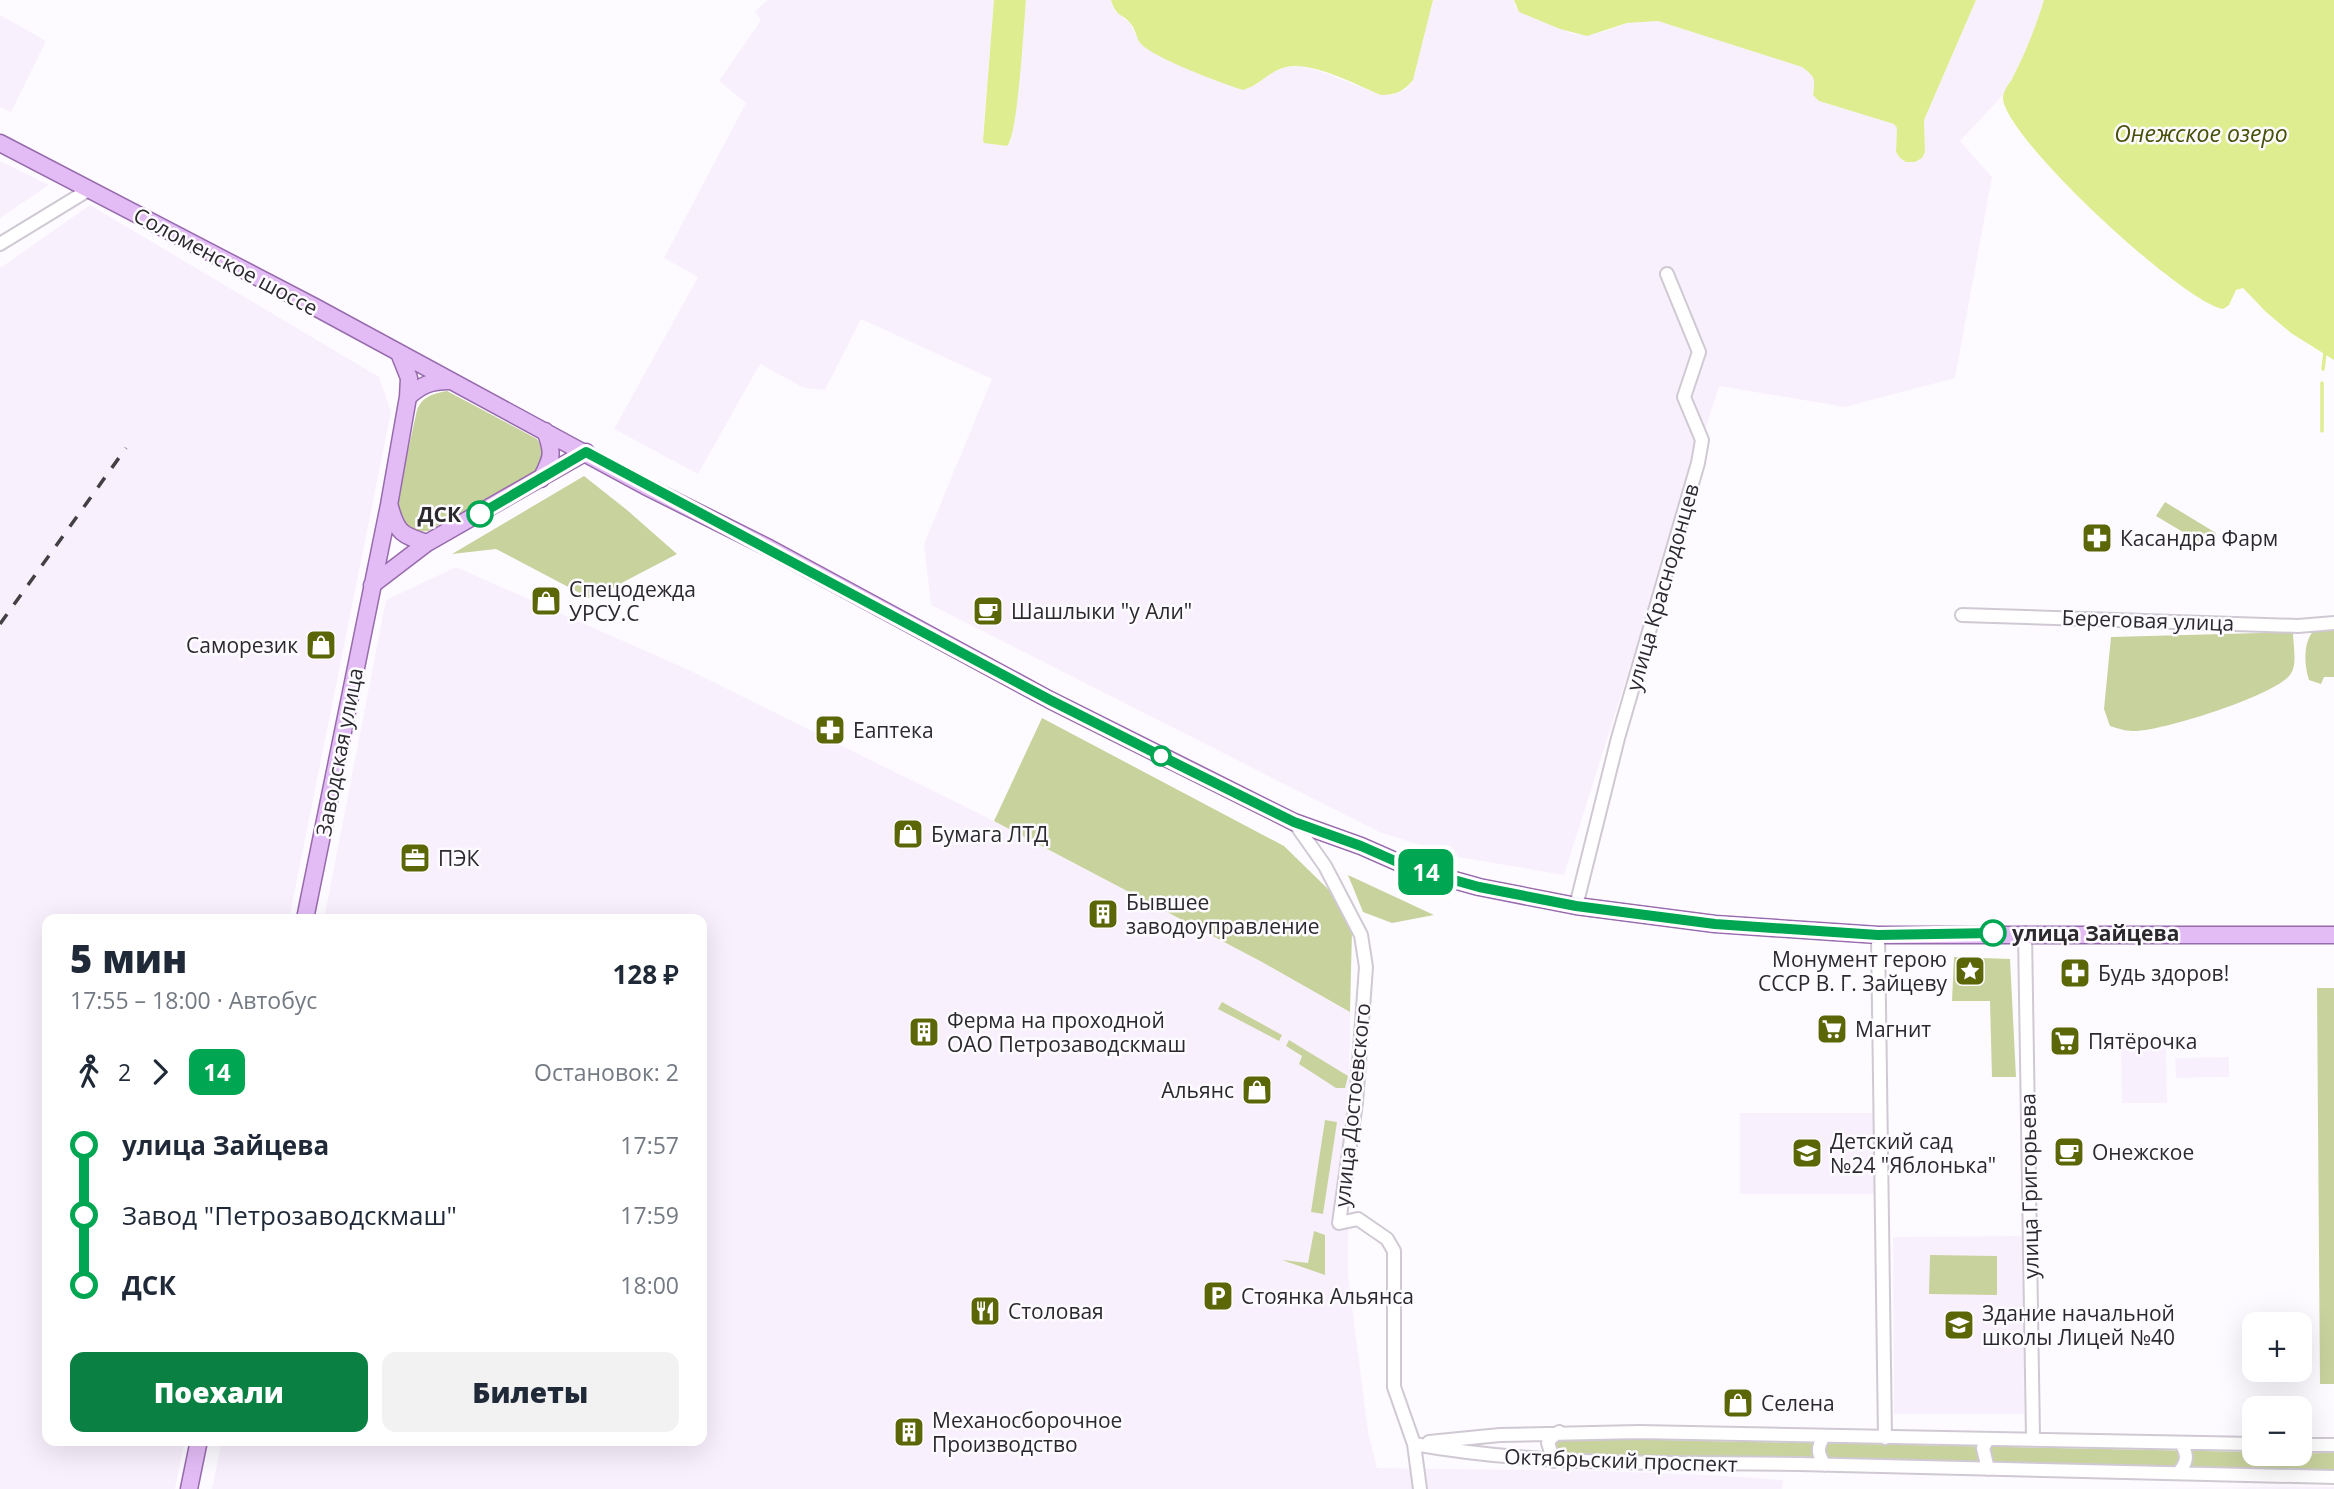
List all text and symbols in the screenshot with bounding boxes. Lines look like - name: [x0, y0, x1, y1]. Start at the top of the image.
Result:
- water label: Онежское озеро: [2114, 117, 2288, 149]
- street label: Соломенское шоссе: [129, 201, 323, 321]
- street label: улица Краснодонцев: [1619, 480, 1705, 694]
- place label: ДСК: [417, 500, 462, 528]
- marker: ДСК: [467, 501, 493, 527]
- pharmacy icon: Касандра Фарм: [2080, 521, 2114, 555]
- place label: Касандра Фарм: [2120, 524, 2278, 552]
- place label: Спецодежда УРСУ.С: [569, 575, 696, 627]
- shop icon: Спецодежда УРСУ.С: [529, 584, 563, 618]
- cafe icon: Шашлыки "у Али": [971, 594, 1005, 628]
- place label: Шашлыки "у Али": [1011, 597, 1192, 625]
- street label: Береговая улица: [2061, 603, 2235, 637]
- shop icon: Саморезик: [304, 628, 338, 662]
- place label: Саморезик: [186, 631, 298, 659]
- street label: Заводская улица: [309, 665, 369, 839]
- pharmacy icon: Еаптека: [813, 713, 847, 747]
- place label: Еаптека: [853, 716, 934, 744]
- unlabelled marker: [1151, 746, 1171, 766]
- shop icon: Бумага ЛТД: [891, 817, 925, 851]
- place label: Бумага ЛТД: [931, 820, 1048, 848]
- office icon: ПЭК: [398, 841, 432, 875]
- place label: ПЭК: [438, 844, 480, 872]
- line badge: 14: [1394, 849, 1458, 895]
- text: 14: [1412, 855, 1440, 888]
- place label: Бывшее заводоуправление: [1126, 888, 1320, 940]
- building icon: Бывшее заводоуправление: [1086, 897, 1120, 931]
- place label: улица Зайцева: [2012, 919, 2179, 947]
- marker: улица Зайцева: [1980, 920, 2006, 946]
- text: 5 мин: [70, 932, 187, 984]
- place label: Монумент герою СССР В. Г. Зайцеву: [1758, 945, 1947, 997]
- place icon: Монумент герою СССР В. Г. Зайцеву: [1953, 954, 1987, 988]
- text: 128 ₽: [613, 956, 679, 992]
- pharmacy icon: Будь здоров!: [2058, 956, 2092, 990]
- place label: Будь здоров!: [2098, 959, 2229, 987]
- text: 17:55 – 18:00 · Автобус: [70, 984, 317, 1016]
- street label: улица Достоевского: [1327, 1002, 1377, 1208]
- place label: Ферма на проходной ОАО Петрозаводскмаш: [947, 1006, 1186, 1058]
- supermarket icon: Магнит: [1815, 1012, 1849, 1046]
- building icon: Ферма на проходной ОАО Петрозаводскмаш: [907, 1015, 941, 1049]
- place label: Магнит: [1855, 1015, 1931, 1043]
- supermarket icon: Пятёрочка: [2048, 1024, 2082, 1058]
- place label: Пятёрочка: [2088, 1027, 2197, 1055]
- icon: walk: [70, 1053, 108, 1091]
- icon: forward: [141, 1053, 179, 1091]
- text: 14: [203, 1055, 231, 1088]
- text: 2: [118, 1056, 131, 1088]
- text: Остановок: 2: [534, 1056, 679, 1088]
- shop icon: Альянс: [1240, 1073, 1274, 1107]
- place label: Альянс: [1161, 1076, 1234, 1104]
- street label: улица Григорьева: [2013, 1093, 2045, 1279]
- text: улица Зайцева: [122, 1127, 329, 1163]
- place label: Детский сад №24 "Яблонька": [1830, 1127, 1996, 1179]
- text: 17:57: [620, 1129, 679, 1161]
- cafe icon: Онежское: [2052, 1135, 2086, 1169]
- school or university icon: Детский сад №24 "Яблонька": [1790, 1136, 1824, 1170]
- place label: Онежское: [2092, 1138, 2194, 1166]
- text: Завод "Петрозаводскмаш": [122, 1197, 457, 1233]
- text: 17:59: [620, 1199, 679, 1231]
- text: ДСК: [122, 1267, 176, 1303]
- text: 18:00: [620, 1269, 679, 1301]
- parking icon: Стоянка Альянса: [1201, 1279, 1235, 1313]
- place label: Стоянка Альянса: [1241, 1282, 1414, 1310]
- restaurant icon: Столовая: [968, 1294, 1002, 1328]
- place label: Столовая: [1008, 1297, 1104, 1325]
- place label: Здание начальной школы Лицей №40: [1982, 1299, 2175, 1351]
- school or university icon: Здание начальной школы Лицей №40: [1942, 1308, 1976, 1342]
- map controls: [2242, 1312, 2312, 1466]
- button: +: [2242, 1312, 2312, 1382]
- button: Поехали: [70, 1352, 368, 1432]
- button: Билеты: [382, 1352, 679, 1432]
- shop icon: Селена: [1721, 1386, 1755, 1420]
- place label: Селена: [1761, 1389, 1835, 1417]
- button: −: [2242, 1396, 2312, 1466]
- place label: Механосборочное Производство: [932, 1406, 1122, 1458]
- building icon: Механосборочное Производство: [892, 1415, 926, 1449]
- street label: Октябрьский проспект: [1504, 1442, 1738, 1478]

